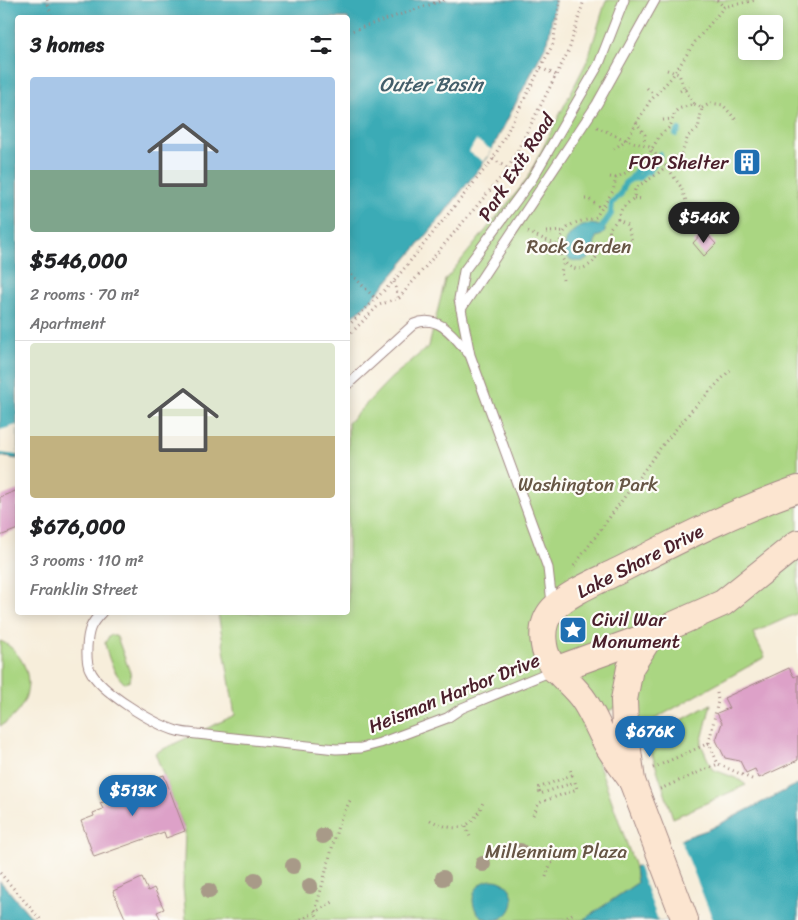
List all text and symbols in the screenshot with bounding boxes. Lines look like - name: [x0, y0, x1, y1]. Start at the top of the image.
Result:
- map controls: [738, 15, 783, 60]
- button: locate: [738, 15, 783, 60]
- text: 3 homes: [30, 26, 104, 64]
- icon: filters: [307, 31, 335, 59]
- water label: Outer Basin: [379, 67, 485, 102]
- street label: Park Exit Road: [469, 106, 564, 228]
- icon: home: [138, 110, 228, 200]
- place label: FOP Shelter: [629, 146, 729, 179]
- building icon: FOP Shelter: [732, 147, 762, 177]
- pin: $546K: [669, 202, 739, 244]
- text: $546K: [679, 203, 729, 232]
- park label: Rock Garden: [527, 230, 631, 263]
- text: $546,000: [30, 242, 127, 280]
- text: 2 rooms · 70 m²: [30, 280, 140, 309]
- text: Apartment: [30, 309, 106, 338]
- icon: home: [138, 375, 228, 465]
- park label: Washington Park: [518, 468, 658, 501]
- text: $676,000: [30, 508, 125, 546]
- street label: Lake Shore Drive: [570, 515, 710, 607]
- text: 3 rooms · 110 m²: [30, 546, 144, 575]
- text: Franklin Street: [30, 575, 138, 604]
- place label: Civil War Monument: [592, 603, 680, 658]
- place icon: Civil War Monument: [558, 615, 588, 645]
- street label: Heisman Harbor Drive: [363, 643, 545, 743]
- pin: $676K: [615, 716, 685, 758]
- text: $676K: [626, 717, 674, 746]
- pin: $513K: [98, 774, 168, 817]
- text: $513K: [110, 776, 156, 805]
- park label: Millennium Plaza: [485, 835, 627, 868]

